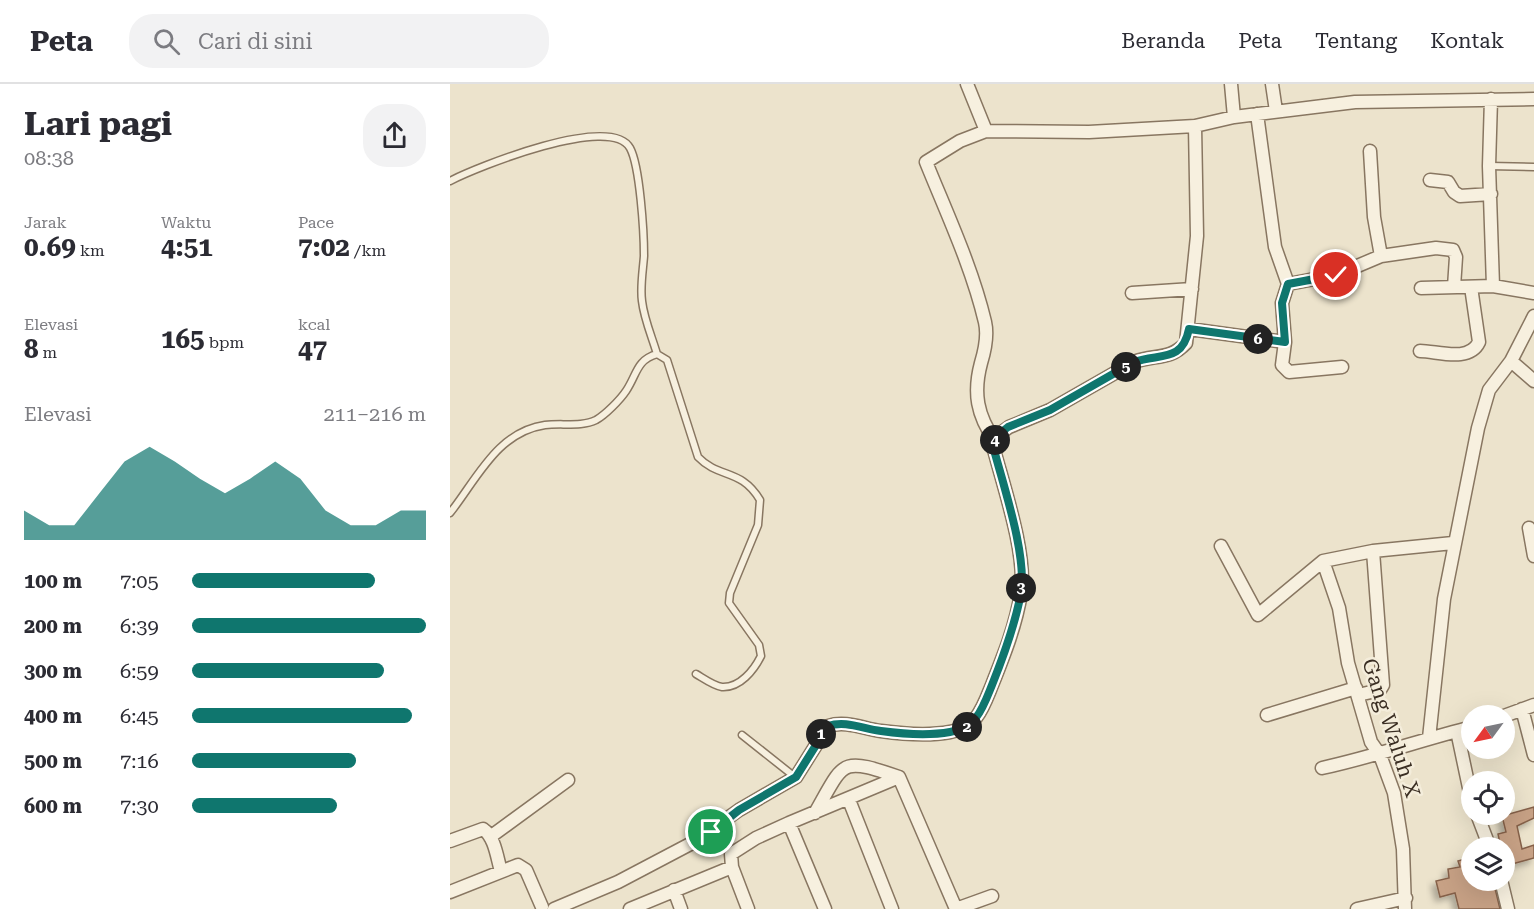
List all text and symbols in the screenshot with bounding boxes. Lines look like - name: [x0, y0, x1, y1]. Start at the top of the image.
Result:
- search box: [129, 14, 549, 68]
- text: Peta: [30, 25, 93, 58]
- icon: search: [150, 25, 183, 58]
- text: Cari di sini: [198, 29, 313, 54]
- text: Beranda: [1121, 29, 1205, 53]
- text: Peta: [1238, 29, 1282, 53]
- text: Tentang: [1315, 29, 1397, 53]
- text: Kontak: [1430, 29, 1504, 53]
- text: Lari pagi: [24, 104, 172, 143]
- button: share: [363, 104, 426, 167]
- text: 08:38: [24, 146, 74, 170]
- text: Jarak: [24, 213, 67, 232]
- text: Waktu: [161, 213, 211, 232]
- text: Pace: [298, 213, 334, 232]
- text: 0.69: [24, 232, 76, 262]
- text: 4:51: [161, 232, 213, 262]
- text: 7:02: [298, 232, 350, 262]
- text: km: [76, 241, 105, 260]
- text: /km: [350, 241, 386, 260]
- pin: [1310, 249, 1361, 300]
- icon: check: [1319, 258, 1352, 291]
- text: Elevasi: [24, 315, 78, 334]
- text: kcal: [298, 315, 330, 334]
- text: 165: [161, 324, 205, 354]
- pin: 6: [1243, 324, 1273, 354]
- text: 6: [1254, 329, 1262, 348]
- text: bpm: [205, 333, 244, 352]
- text: 8: [24, 334, 39, 364]
- text: 47: [298, 334, 327, 364]
- text: m: [39, 343, 57, 362]
- pin: 5: [1111, 352, 1141, 382]
- text: 5: [1122, 357, 1130, 376]
- text: Elevasi: [24, 402, 92, 426]
- text: 211–216 m: [323, 402, 426, 426]
- pin: 4: [980, 425, 1010, 455]
- text: 4: [991, 430, 999, 449]
- text: 100 m: [24, 569, 82, 593]
- text: 7:05: [120, 569, 159, 593]
- pin: 3: [1006, 573, 1036, 603]
- text: 3: [1017, 578, 1025, 597]
- text: 200 m: [24, 614, 82, 638]
- text: 6:39: [120, 614, 159, 638]
- street label: Gang Waluh X: [1357, 656, 1425, 800]
- text: 300 m: [24, 659, 82, 683]
- text: 6:59: [120, 659, 159, 683]
- text: 400 m: [24, 704, 82, 728]
- text: 6:45: [120, 704, 159, 728]
- north arrow: [1461, 705, 1515, 759]
- map controls: [1461, 705, 1515, 891]
- pin: 2: [952, 712, 982, 742]
- text: 2: [963, 717, 971, 736]
- pin: 1: [806, 719, 836, 749]
- text: 1: [817, 724, 825, 743]
- text: 500 m: [24, 749, 82, 773]
- text: 7:16: [120, 749, 159, 773]
- button: locate: [1461, 771, 1515, 825]
- text: 600 m: [24, 794, 82, 818]
- text: 7:30: [120, 794, 159, 818]
- pin: [685, 806, 736, 857]
- icon: arrive: [694, 815, 727, 848]
- button: layers: [1461, 837, 1515, 891]

